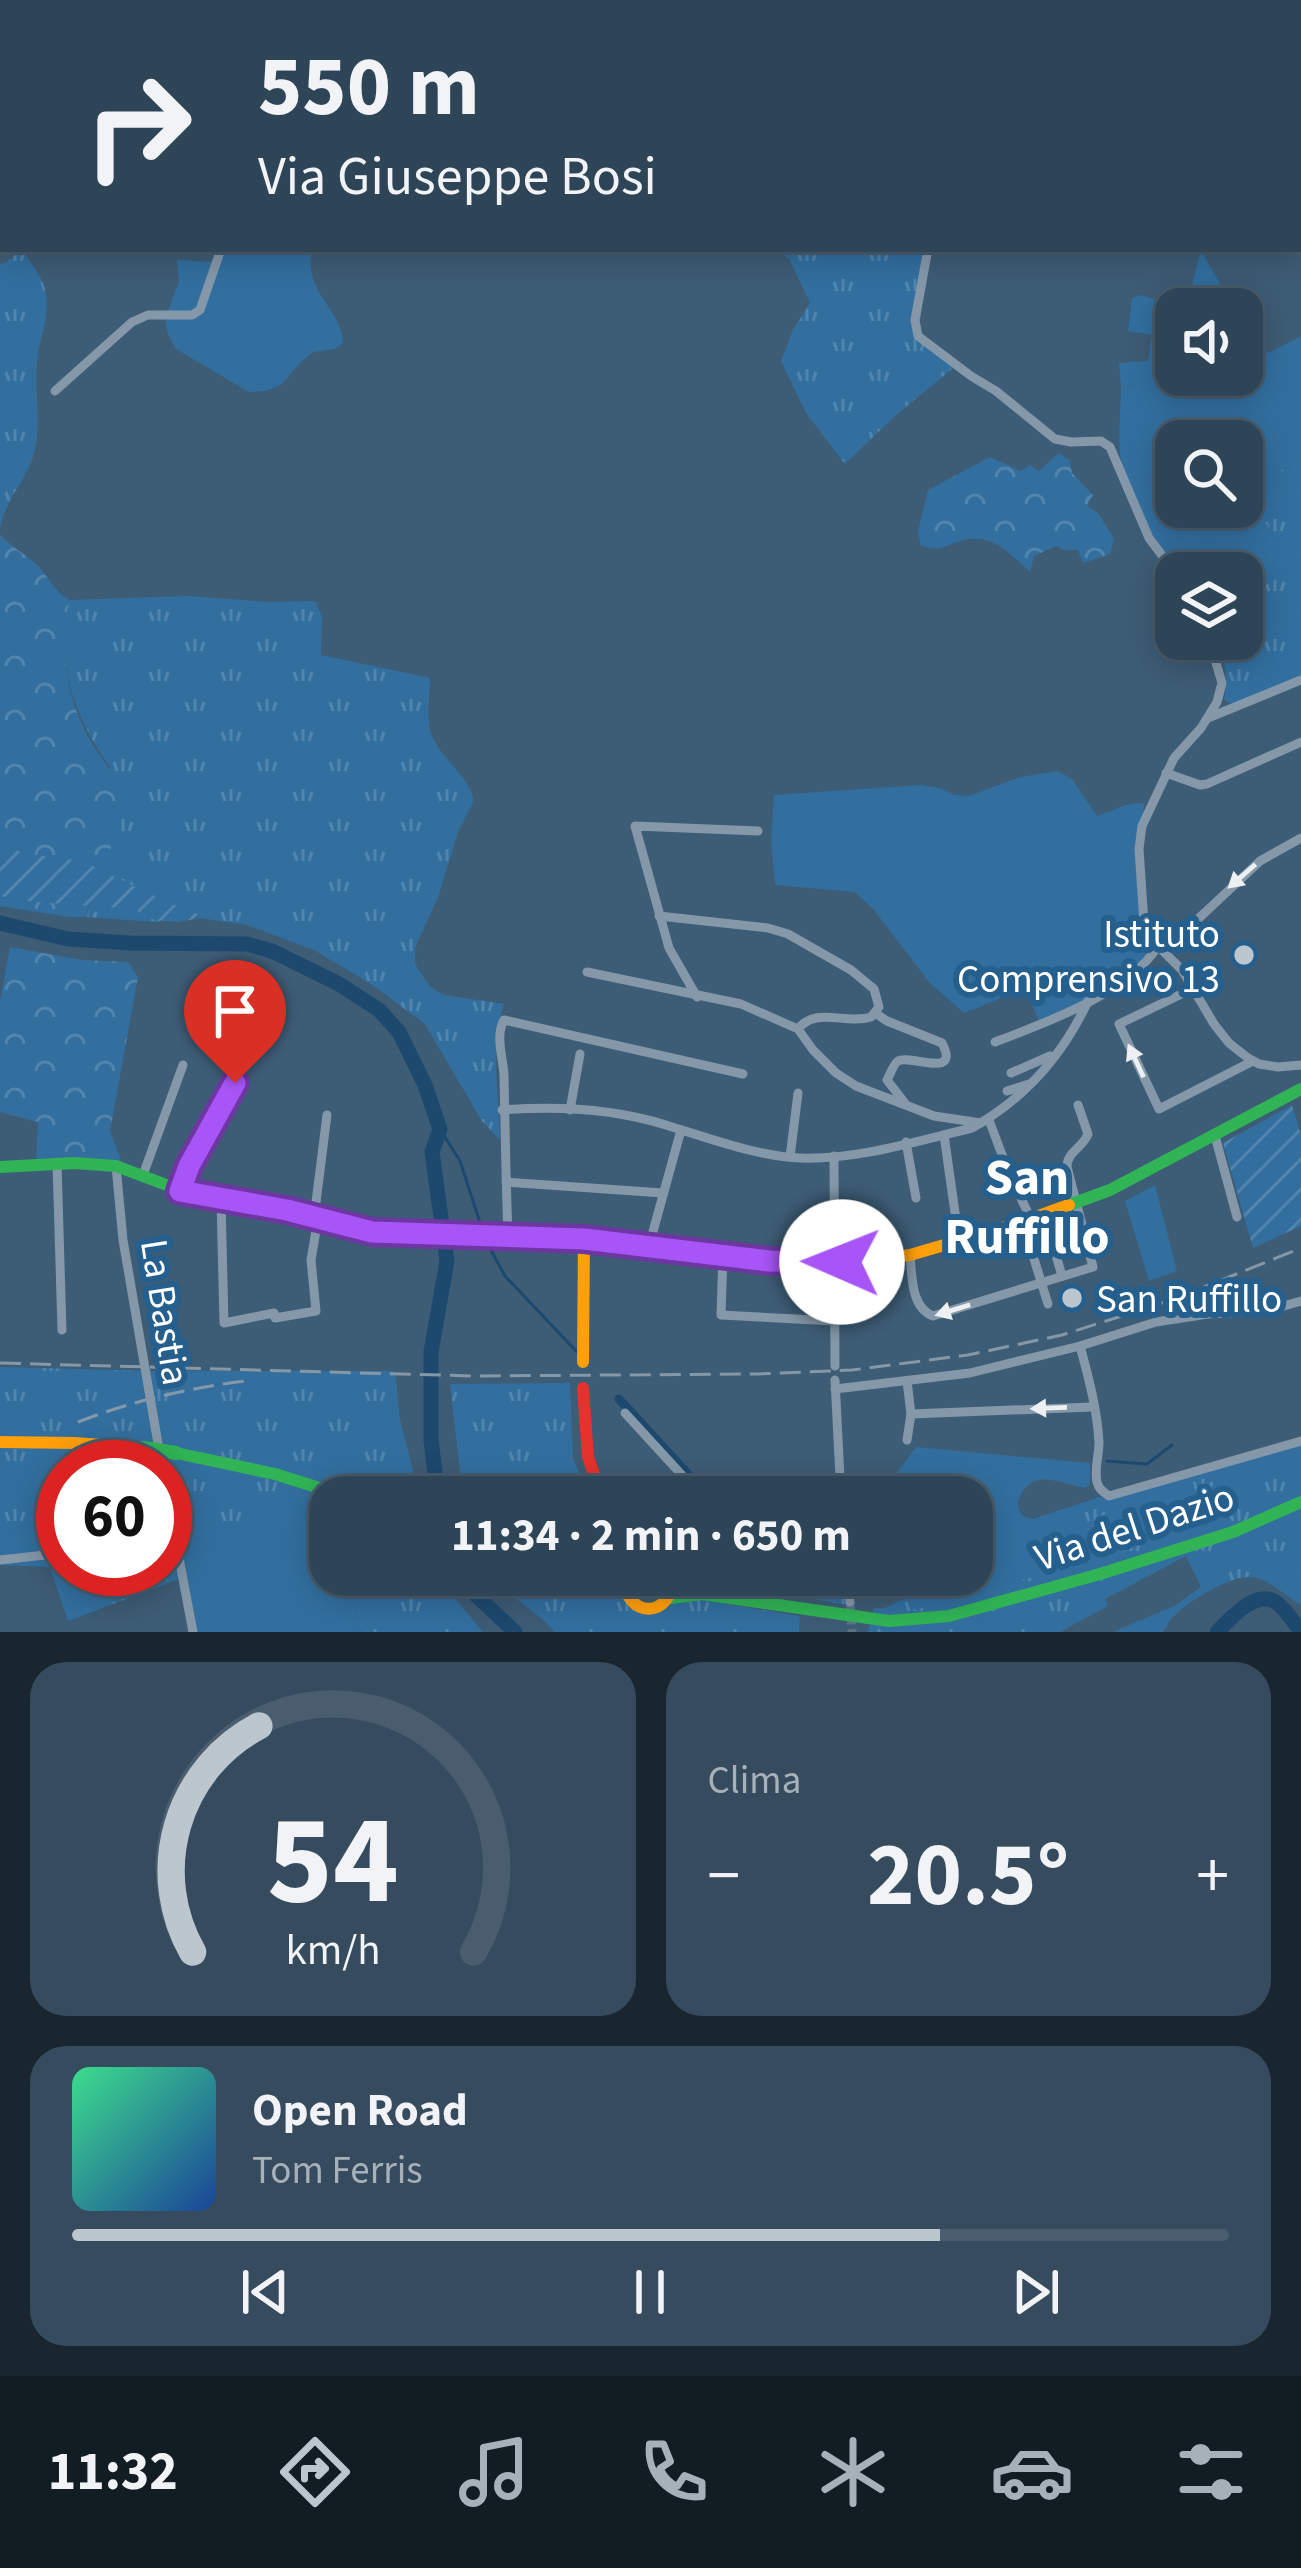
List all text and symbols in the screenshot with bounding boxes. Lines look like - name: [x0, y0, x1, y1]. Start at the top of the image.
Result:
- text: 550 m: [258, 28, 480, 148]
- icon: right: [60, 48, 216, 204]
- text: Via Giuseppe Bosi: [258, 139, 657, 216]
- map controls: [1155, 288, 1263, 660]
- button: sound: [1155, 288, 1263, 396]
- button: search: [1155, 420, 1263, 528]
- button: layers: [1155, 552, 1263, 660]
- one-way arrow: [1227, 862, 1257, 889]
- place label: Istituto Comprensivo 13: [957, 907, 1220, 1008]
- marker: Istituto Comprensivo 13: [1231, 942, 1257, 968]
- pin: [184, 960, 286, 1083]
- icon: arrive: [202, 978, 268, 1044]
- one-way arrow: [1126, 1043, 1146, 1078]
- district label: San Ruffillo: [944, 1142, 1110, 1273]
- position arrow: [779, 1199, 905, 1325]
- street label: La Bastia: [125, 1235, 203, 1389]
- place label: San Ruffillo: [1096, 1272, 1282, 1328]
- marker: San Ruffillo: [1059, 1285, 1085, 1311]
- one-way arrow: [934, 1302, 971, 1320]
- one-way arrow: [1029, 1399, 1067, 1418]
- speed limit sign: 60: [36, 1440, 192, 1596]
- street label: Via del Dazio: [1028, 1469, 1242, 1586]
- text: 11:34 · 2 min · 650 m: [451, 1504, 851, 1568]
- text: Clima: [708, 1753, 801, 1809]
- text: 54: [267, 1773, 399, 1951]
- text: 20.5°: [867, 1812, 1069, 1940]
- text: −: [708, 1829, 740, 1923]
- text: +: [1196, 1829, 1229, 1923]
- text: km/h: [285, 1920, 380, 1981]
- text: Open Road: [252, 2079, 468, 2143]
- text: Tom Ferris: [252, 2143, 423, 2199]
- icon: previous: [232, 2259, 298, 2325]
- icon: pause: [617, 2259, 683, 2325]
- icon: next: [1003, 2259, 1069, 2325]
- icon: directions: [273, 2430, 357, 2514]
- icon: music: [452, 2430, 536, 2514]
- icon: phone: [632, 2430, 716, 2514]
- icon: climate: [811, 2430, 895, 2514]
- icon: car: [990, 2430, 1074, 2514]
- icon: filters: [1169, 2430, 1253, 2514]
- text: 11:32: [48, 2434, 178, 2511]

